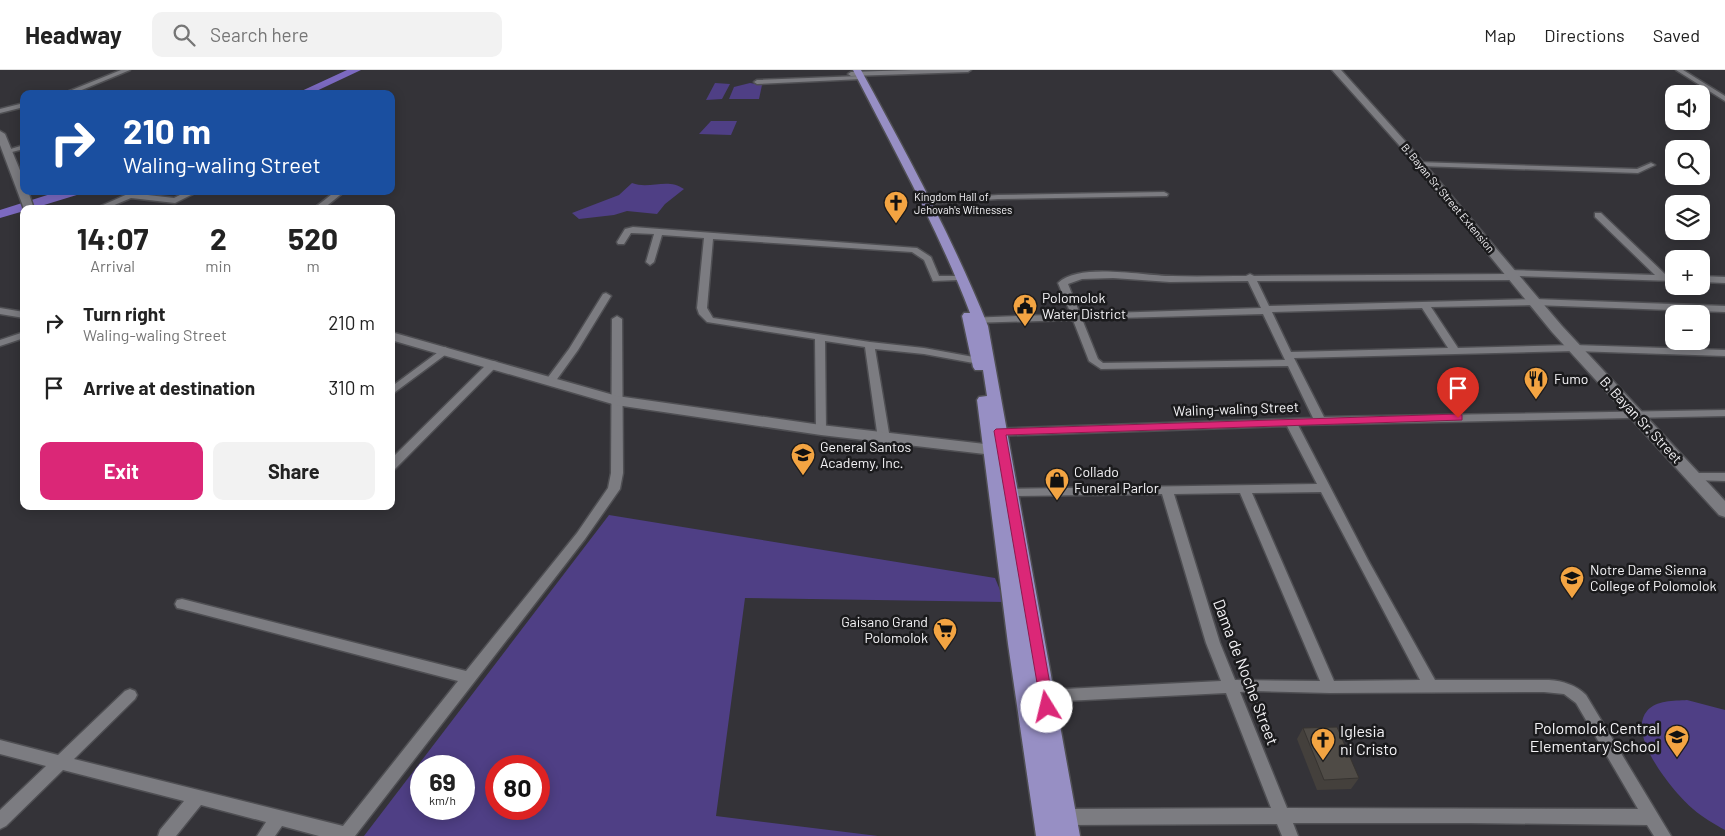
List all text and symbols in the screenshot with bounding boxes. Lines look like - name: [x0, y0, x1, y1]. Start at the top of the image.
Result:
- search box: [152, 12, 502, 57]
- text: Headway: [25, 20, 122, 49]
- icon: search: [170, 21, 198, 49]
- text: Search here: [210, 23, 309, 46]
- text: Map: [1484, 24, 1516, 46]
- text: Directions: [1544, 24, 1625, 46]
- text: Saved: [1653, 24, 1700, 46]
- map controls: [1665, 85, 1710, 350]
- button: sound: [1665, 85, 1710, 130]
- text: 210 m: [123, 109, 211, 151]
- icon: right: [40, 110, 105, 175]
- button: search: [1665, 140, 1710, 185]
- street label: B. Bayan Sr. Street Extension: [1399, 141, 1498, 255]
- text: Waling-waling Street: [123, 151, 321, 177]
- church icon: Kingdom Hall of Jehovah's Witnesses: [883, 190, 909, 224]
- place label: Kingdom Hall of Jehovah's Witnesses: [914, 190, 1012, 216]
- button: layers: [1665, 195, 1710, 240]
- text: 14:07: [77, 220, 149, 256]
- text: 2: [210, 220, 227, 256]
- text: 520: [288, 220, 338, 256]
- button: +: [1665, 250, 1710, 295]
- text: Arrival: [90, 256, 135, 275]
- text: min: [205, 256, 231, 275]
- text: m: [307, 256, 320, 275]
- place label: Polomolok Water District: [1042, 289, 1126, 322]
- public building icon: Polomolok Water District: [1012, 293, 1038, 327]
- text: Turn right: [83, 302, 165, 325]
- button: −: [1665, 305, 1710, 350]
- icon: right: [40, 309, 68, 337]
- text: 210 m: [328, 311, 375, 334]
- text: Waling-waling Street: [83, 325, 227, 344]
- restaurant icon: Fumo: [1523, 366, 1549, 400]
- pin: [1437, 367, 1479, 418]
- place label: Fumo: [1554, 370, 1588, 387]
- street label: B. Bayan Sr. Street: [1597, 373, 1686, 467]
- icon: arrive: [40, 374, 68, 402]
- icon: arrive: [1444, 374, 1472, 402]
- text: Arrive at destination: [83, 376, 255, 399]
- text: 310 m: [328, 376, 375, 399]
- street label: Waling-waling Street: [1173, 398, 1299, 419]
- place label: General Santos Academy, Inc.: [820, 438, 912, 471]
- button: Exit: [40, 442, 203, 500]
- button: Share: [213, 442, 375, 500]
- school or university icon: General Santos Academy, Inc.: [790, 442, 816, 476]
- place label: Collado Funeral Parlor: [1074, 463, 1159, 496]
- shop icon: Collado Funeral Parlor: [1044, 467, 1070, 501]
- place label: Notre Dame Sienna College of Polomolok: [1590, 561, 1717, 594]
- school or university icon: Notre Dame Sienna College of Polomolok: [1559, 565, 1585, 599]
- street label: Dama de Noche Street: [1210, 596, 1283, 747]
- place label: Gaisano Grand Polomolok: [841, 613, 928, 646]
- supermarket icon: Gaisano Grand Polomolok: [932, 617, 958, 651]
- position arrow: [1020, 680, 1072, 732]
- place label: Polomolok Central Elementary School: [1530, 718, 1660, 755]
- place label: Iglesia ni Cristo: [1340, 721, 1398, 758]
- school or university icon: Polomolok Central Elementary School: [1664, 724, 1690, 758]
- church icon: Iglesia ni Cristo: [1310, 727, 1336, 761]
- speed limit sign: 80: [485, 755, 550, 820]
- text: 69: [429, 766, 456, 796]
- text: km/h: [429, 793, 456, 807]

